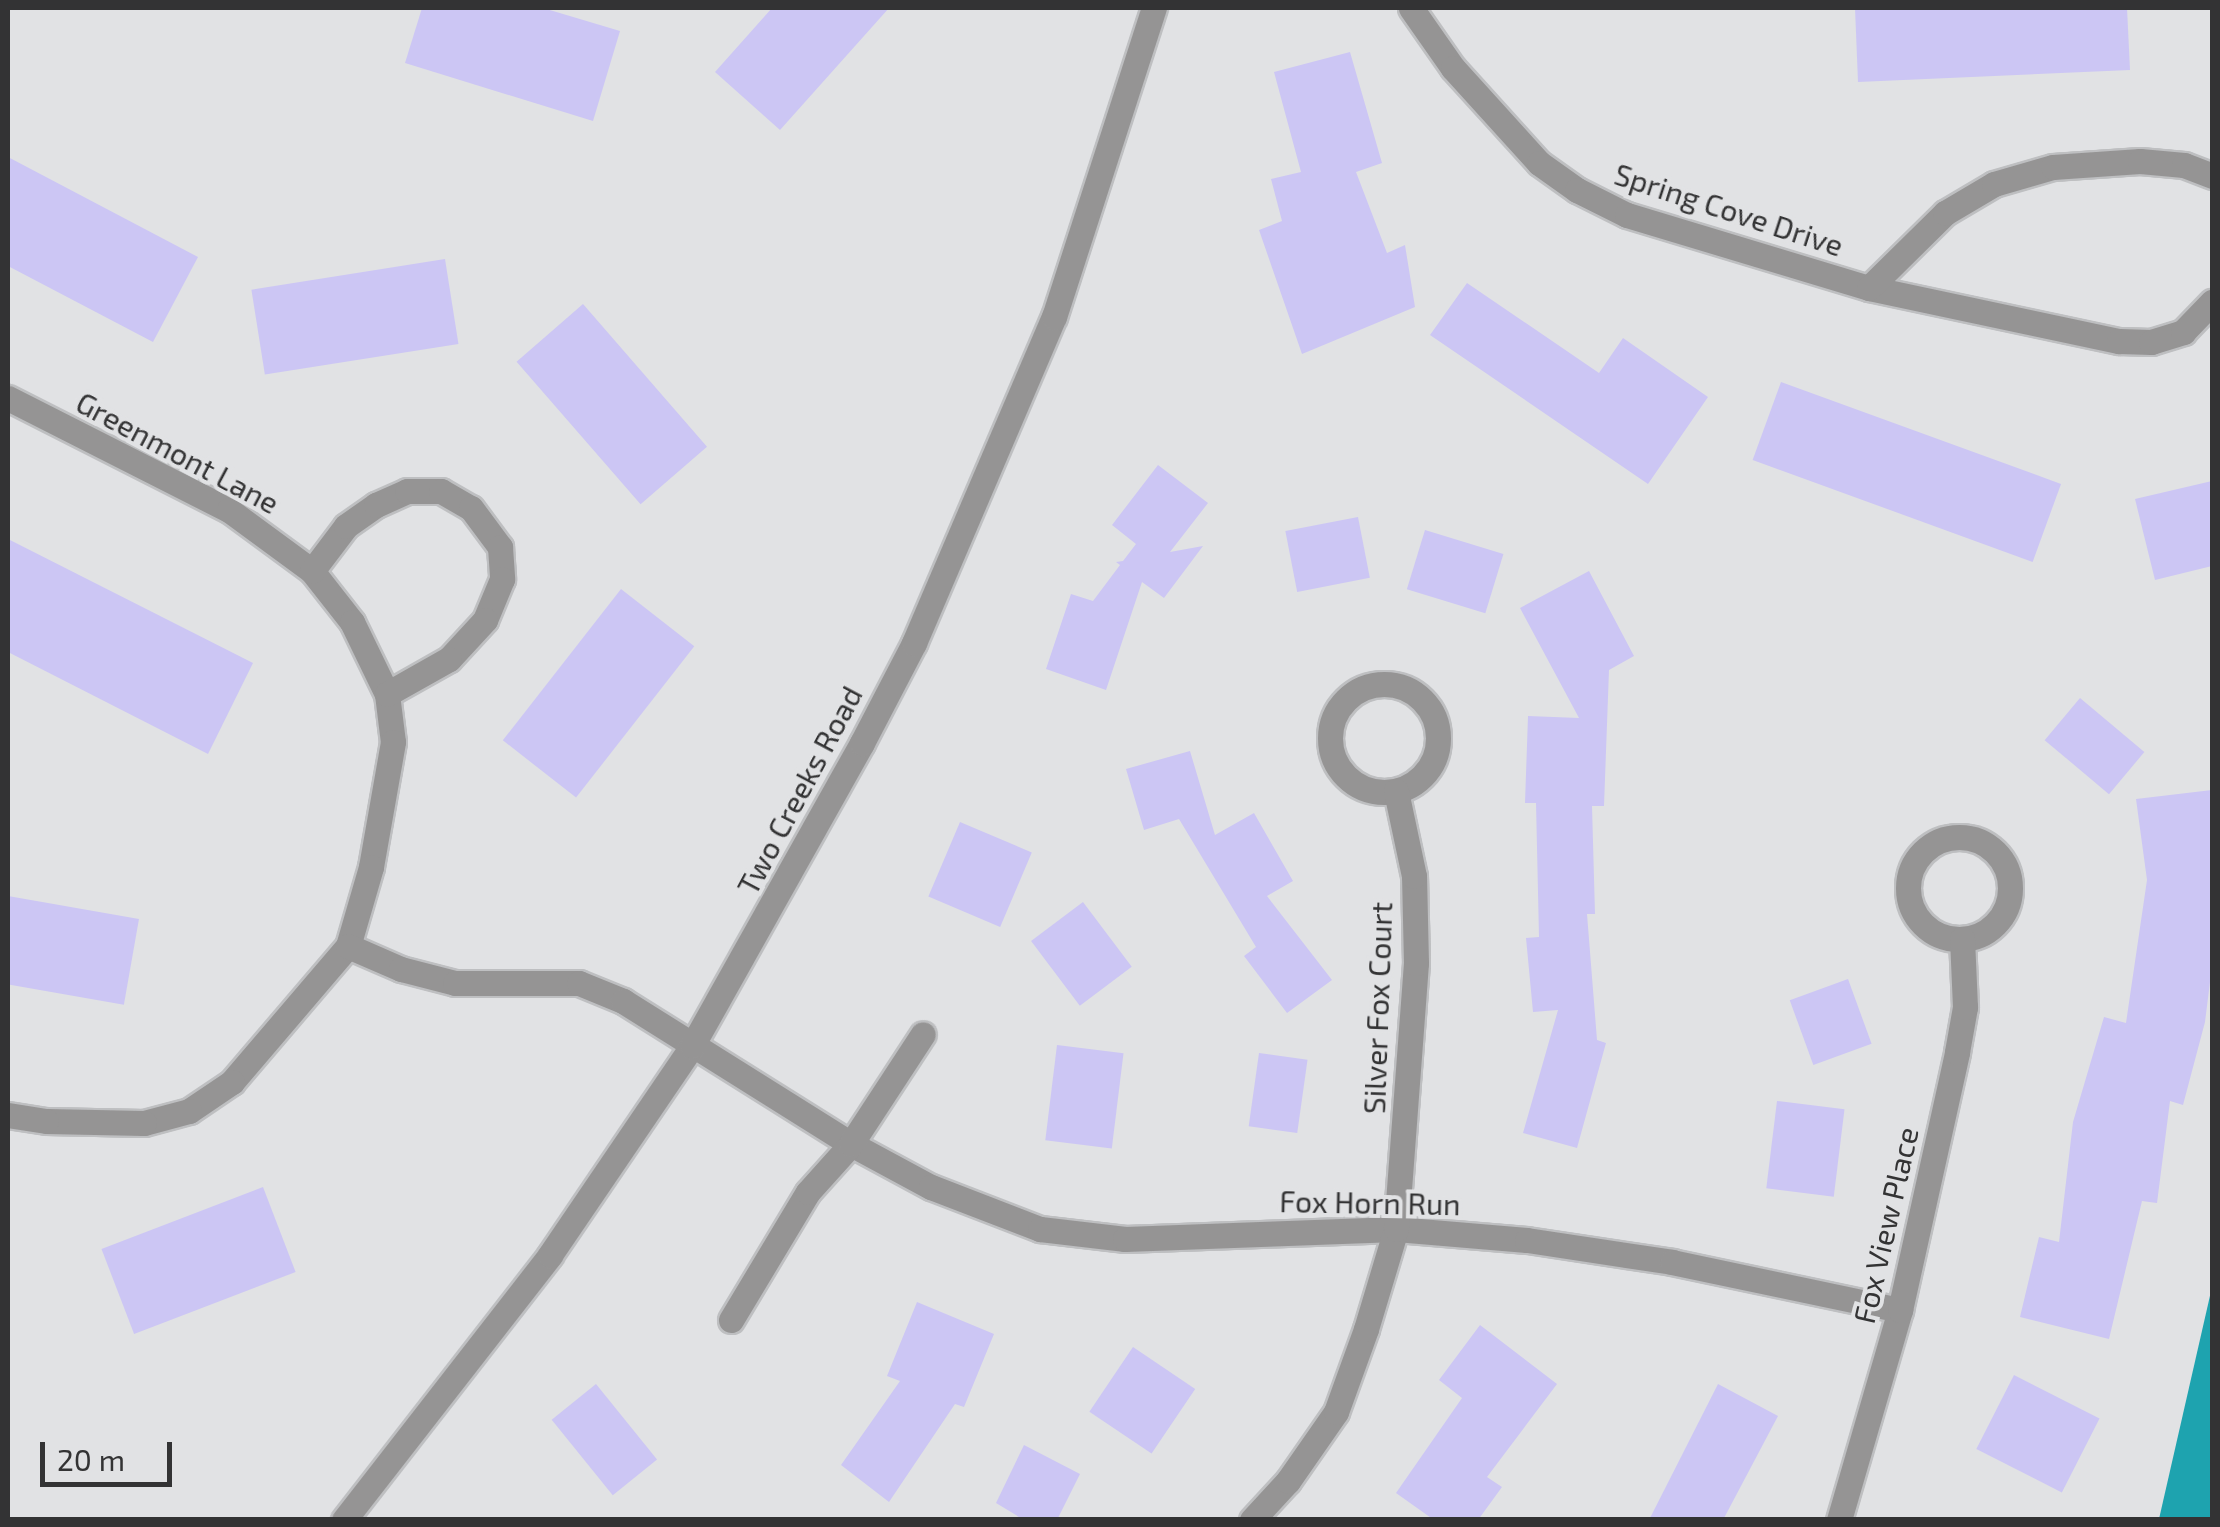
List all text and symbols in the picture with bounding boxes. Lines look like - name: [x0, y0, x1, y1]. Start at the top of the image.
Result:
- street label: Spring Cove Drive: [1610, 155, 1848, 263]
- street label: Greenmont Lane: [70, 383, 286, 521]
- street label: Two Creeks Road: [729, 680, 869, 900]
- street label: Silver Fox Court: [1355, 901, 1399, 1115]
- street label: Fox View Place: [1845, 1123, 1925, 1327]
- street label: Fox Horn Run: [1279, 1182, 1461, 1222]
- scale bar: [45, 1422, 178, 1484]
- text: 20 m: [57, 1441, 125, 1477]

